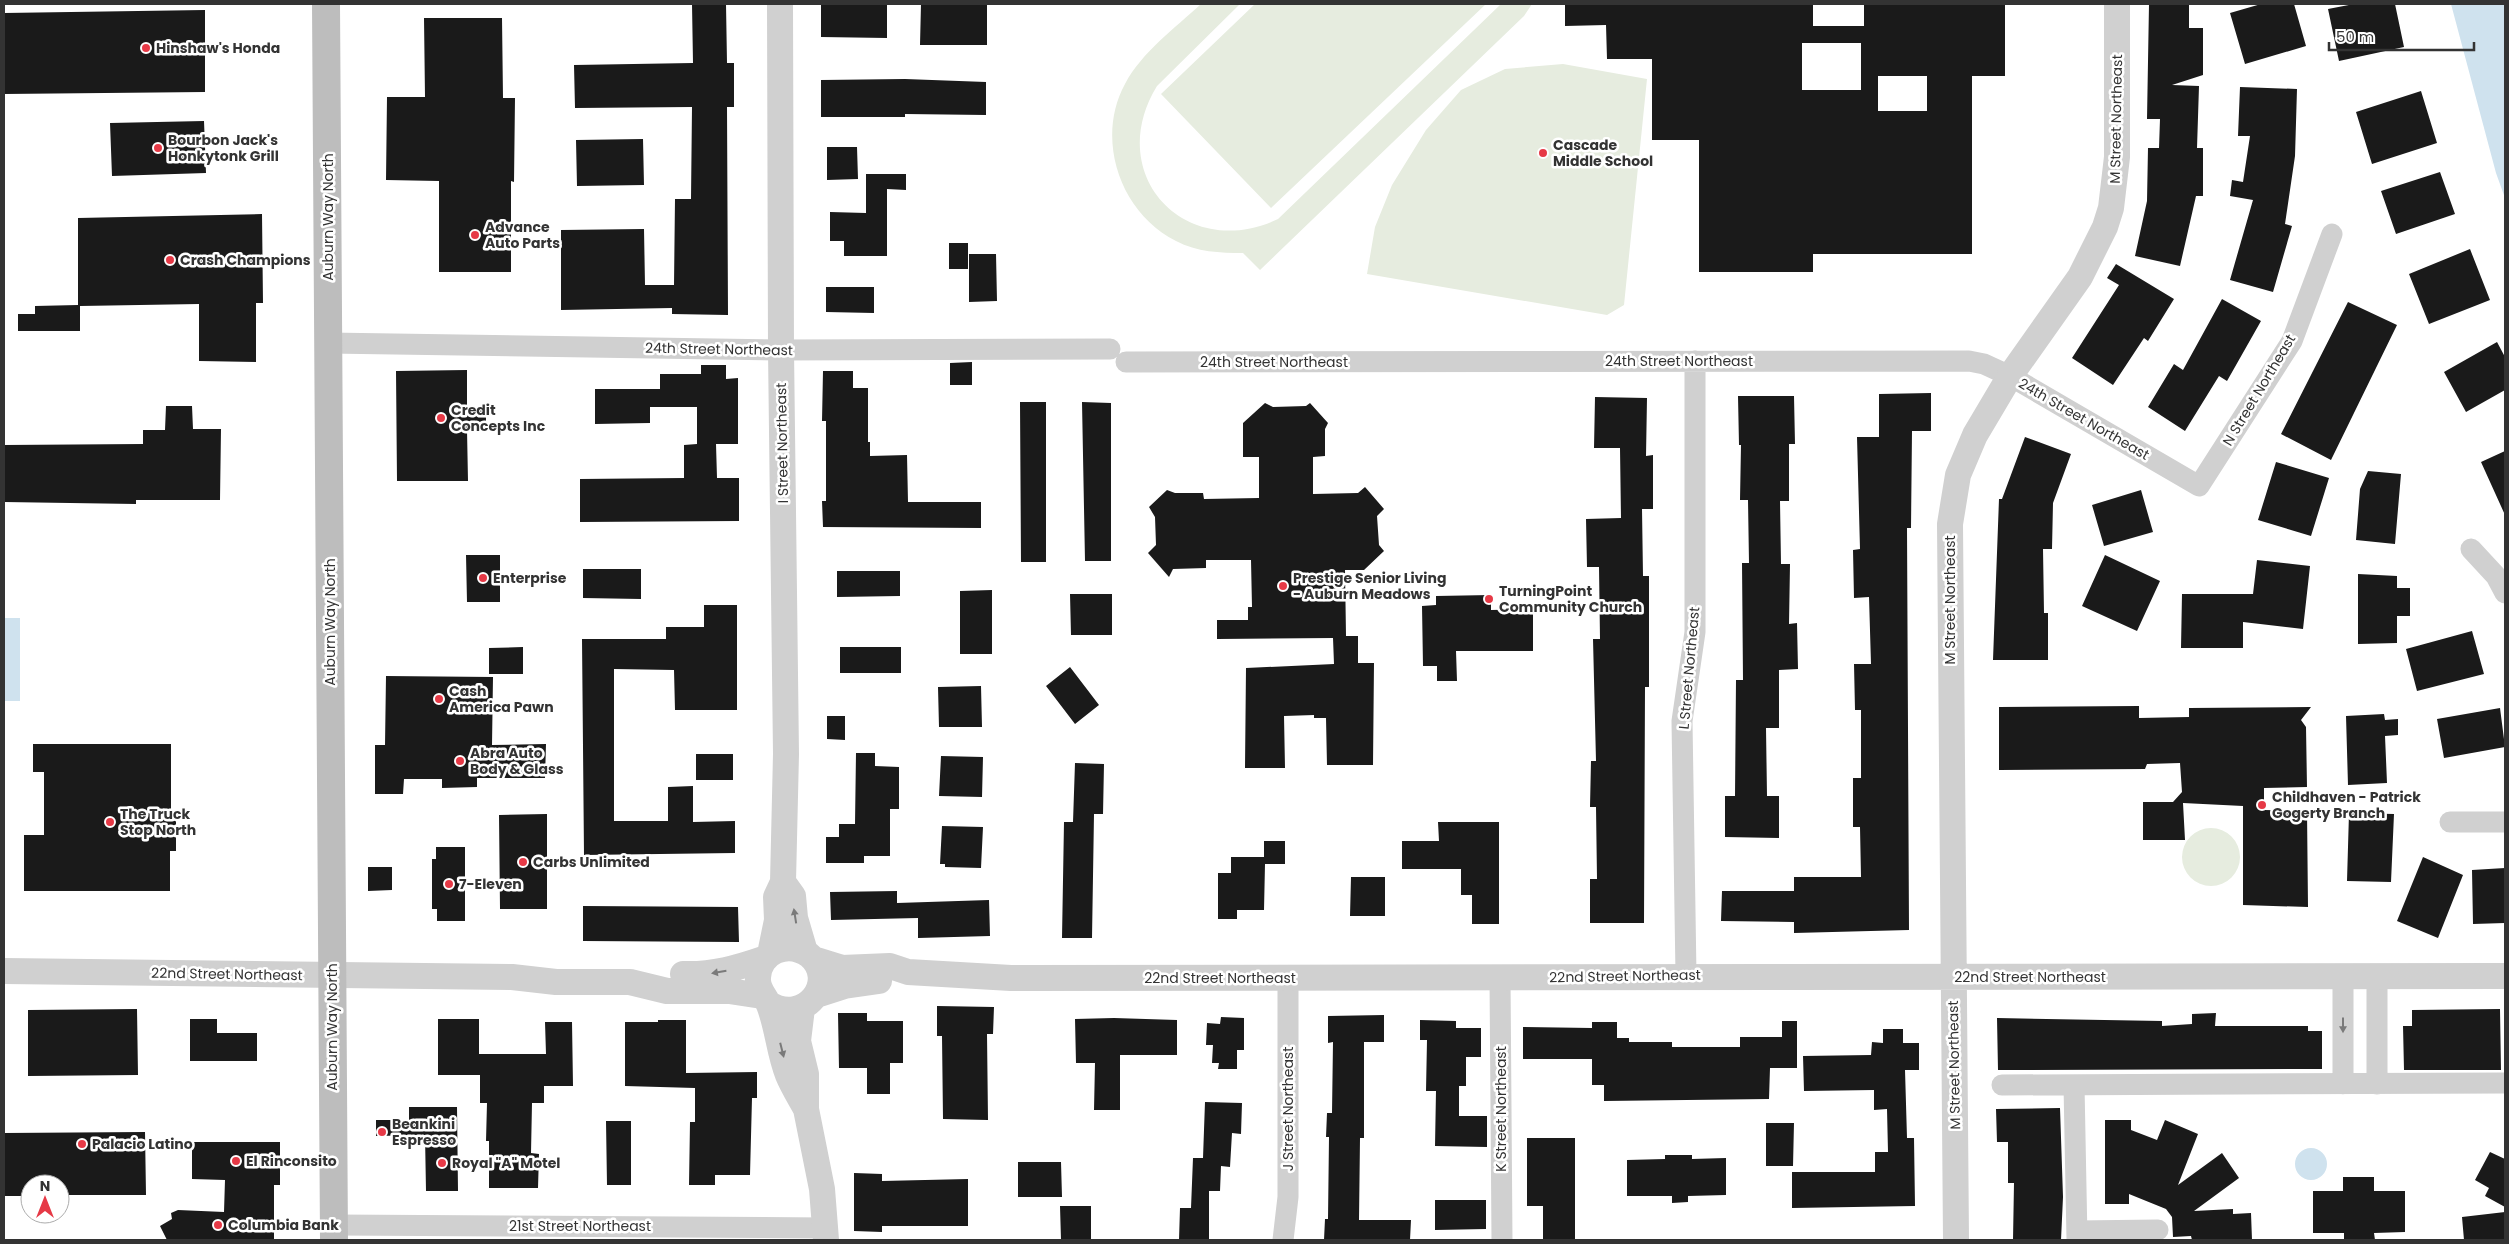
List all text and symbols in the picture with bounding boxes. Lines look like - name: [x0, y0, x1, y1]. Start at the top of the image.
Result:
- scale bar: [2329, 20, 2474, 52]
- text: 50 m: [2336, 26, 2374, 47]
- place label: Hinshaw's Honda: [156, 38, 280, 58]
- marker: Hinshaw's Honda: [140, 42, 152, 54]
- street label: M Street Northeast: [2105, 54, 2127, 184]
- place label: Bourbon Jack's Honkytonk Grill: [168, 130, 279, 166]
- place label: Cascade Middle School: [1553, 135, 1653, 171]
- marker: Bourbon Jack's Honkytonk Grill: [152, 142, 164, 154]
- marker: Cascade Middle School: [1537, 147, 1549, 159]
- street label: Auburn Way North: [318, 153, 338, 281]
- place label: Advance Auto Parts: [485, 217, 560, 253]
- marker: Advance Auto Parts: [469, 229, 481, 241]
- place label: Crash Champions: [180, 250, 311, 270]
- marker: Crash Champions: [164, 254, 176, 266]
- street label: N Street Northeast: [2218, 330, 2300, 450]
- street label: 24th Street Northeast: [645, 338, 793, 360]
- street label: 24th Street Northeast: [1605, 351, 1753, 371]
- street label: 24th Street Northeast: [1200, 352, 1348, 372]
- street label: 24th Street Northeast: [2015, 373, 2153, 465]
- street label: I Street Northeast: [771, 383, 793, 503]
- place label: Credit Concepts Inc: [451, 400, 546, 436]
- marker: Credit Concepts Inc: [435, 412, 447, 424]
- street label: M Street Northeast: [1940, 535, 1960, 665]
- street label: Auburn Way North: [320, 558, 340, 686]
- place label: Enterprise: [493, 568, 567, 588]
- place label: Prestige Senior Living - Auburn Meadows: [1293, 568, 1446, 604]
- marker: Enterprise: [477, 572, 489, 584]
- marker: Prestige Senior Living - Auburn Meadows: [1277, 580, 1289, 592]
- place label: TurningPoint Community Church: [1499, 581, 1642, 617]
- marker: TurningPoint Community Church: [1483, 593, 1495, 605]
- street label: L Street Northeast: [1674, 606, 1704, 730]
- place label: Cash America Pawn: [449, 681, 554, 717]
- marker: Cash America Pawn: [433, 693, 445, 705]
- place label: Abra Auto Body & Glass: [470, 743, 564, 779]
- marker: Abra Auto Body & Glass: [454, 755, 466, 767]
- place label: Childhaven - Patrick Gogerty Branch: [2272, 787, 2421, 823]
- marker: Childhaven - Patrick Gogerty Branch: [2256, 799, 2268, 811]
- place label: The Truck Stop North: [120, 804, 196, 840]
- marker: The Truck Stop North: [104, 816, 116, 828]
- place label: Carbs Unlimited: [533, 852, 650, 872]
- marker: Carbs Unlimited: [517, 856, 529, 868]
- place label: 7-Eleven: [459, 874, 522, 894]
- marker: 7-Eleven: [443, 878, 455, 890]
- one-way arrow: [791, 908, 799, 924]
- street label: 22nd Street Northeast: [151, 963, 303, 985]
- street label: Auburn Way North: [322, 963, 342, 1091]
- street label: 22nd Street Northeast: [1549, 965, 1701, 987]
- street label: 22nd Street Northeast: [1954, 967, 2106, 987]
- street label: 22nd Street Northeast: [1144, 968, 1296, 988]
- one-way arrow: [711, 969, 727, 977]
- street label: M Street Northeast: [1943, 1000, 1965, 1130]
- one-way arrow: [2339, 1017, 2347, 1033]
- one-way arrow: [778, 1042, 786, 1057]
- street label: K Street Northeast: [1491, 1046, 1511, 1172]
- street label: J Street Northeast: [1278, 1047, 1298, 1171]
- place label: Beankini Espresso: [392, 1114, 456, 1150]
- marker: Beankini Espresso: [376, 1126, 388, 1138]
- place label: Palacio Latino: [92, 1134, 193, 1154]
- marker: Palacio Latino: [76, 1138, 88, 1150]
- place label: El Rinconsito: [246, 1151, 337, 1171]
- place label: Royal "A" Motel: [452, 1153, 561, 1173]
- marker: El Rinconsito: [230, 1155, 242, 1167]
- marker: Royal "A" Motel: [436, 1157, 448, 1169]
- north arrow: [20, 1174, 70, 1224]
- text: N: [40, 1176, 50, 1196]
- place label: Columbia Bank: [228, 1215, 339, 1235]
- street label: 21st Street Northeast: [509, 1216, 651, 1236]
- marker: Columbia Bank: [212, 1219, 224, 1231]

